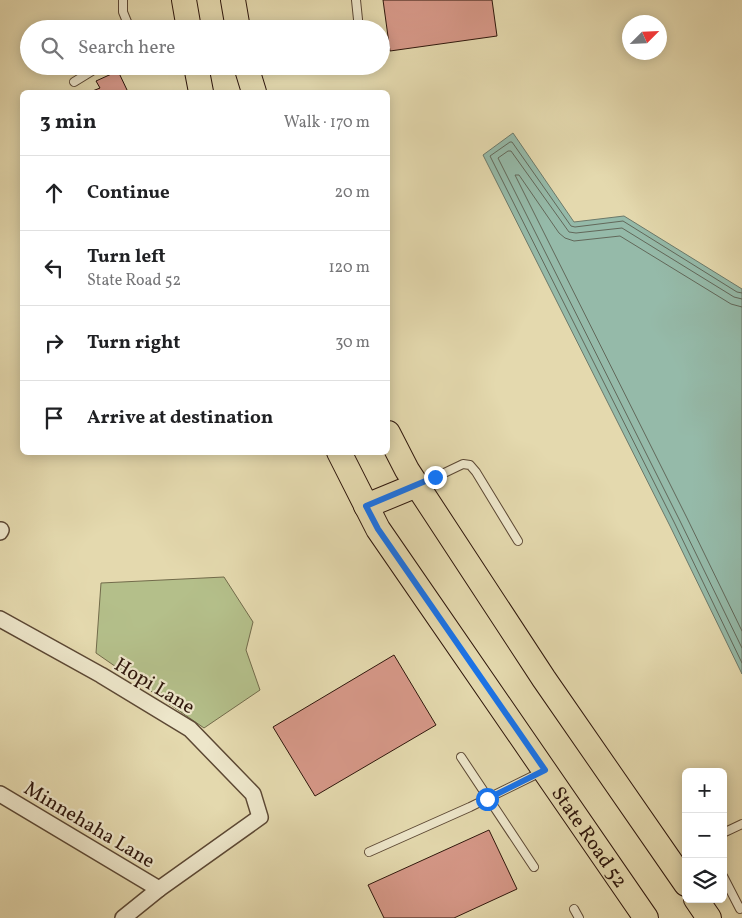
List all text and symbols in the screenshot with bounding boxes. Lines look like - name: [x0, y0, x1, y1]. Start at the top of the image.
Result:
- north arrow: [622, 15, 667, 60]
- search box: [20, 20, 390, 75]
- icon: search: [38, 34, 66, 62]
- text: Search here: [78, 35, 175, 61]
- text: 3 min: [40, 108, 96, 137]
- text: Walk · 170 m: [284, 112, 370, 134]
- icon: ahead: [40, 179, 68, 207]
- text: Continue: [87, 180, 170, 206]
- text: 20 m: [335, 182, 370, 204]
- text: Turn left: [87, 244, 166, 270]
- icon: left: [40, 254, 68, 282]
- text: 120 m: [328, 257, 370, 279]
- text: State Road 52: [87, 270, 181, 292]
- icon: right: [40, 329, 68, 357]
- text: Turn right: [87, 330, 180, 356]
- text: 30 m: [335, 332, 370, 354]
- icon: arrive: [40, 404, 68, 432]
- text: Arrive at destination: [87, 405, 273, 431]
- route end: [424, 466, 447, 489]
- street label: Hopi Lane: [108, 652, 200, 722]
- map controls: [682, 768, 727, 903]
- button: +: [682, 768, 727, 813]
- street label: Minnehaha Lane: [18, 776, 160, 876]
- street label: State Road 52: [543, 781, 633, 894]
- route start: [476, 788, 499, 811]
- button: −: [682, 813, 727, 858]
- button: layers: [682, 858, 727, 903]

